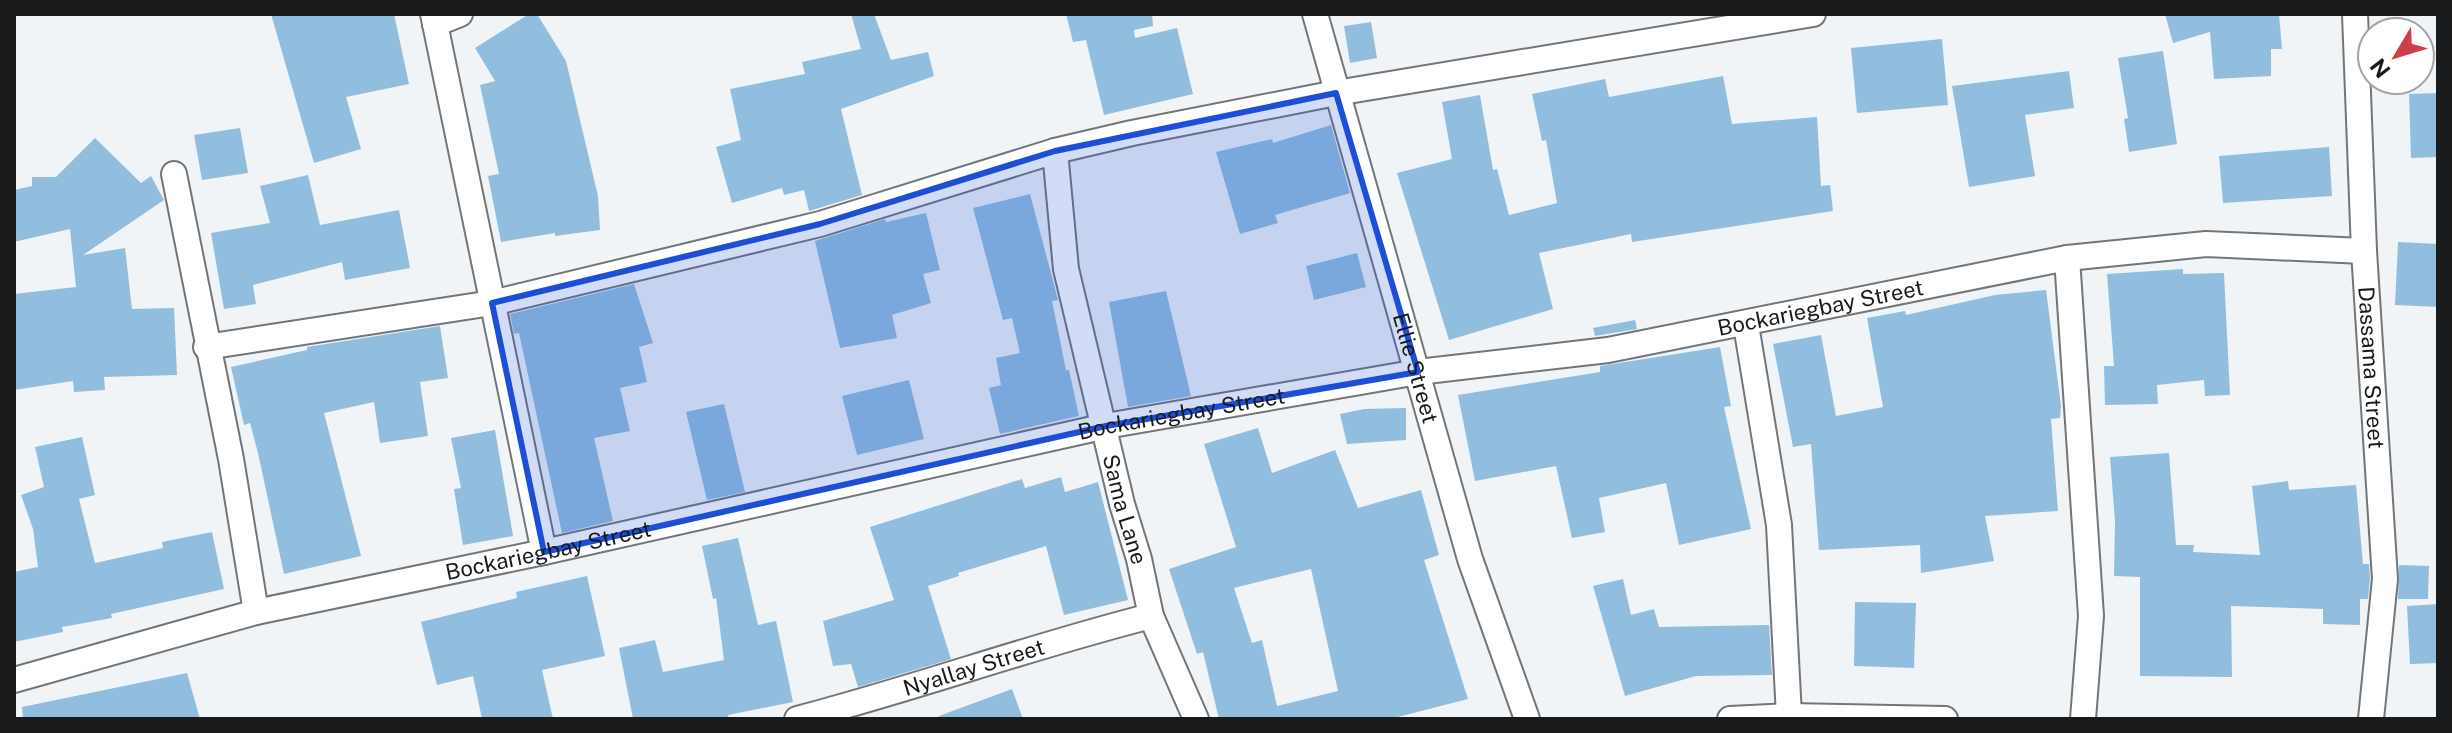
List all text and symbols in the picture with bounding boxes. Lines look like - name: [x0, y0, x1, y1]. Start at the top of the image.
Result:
- north arrow: [2356, 16, 2436, 96]
- text: N: [2365, 54, 2396, 83]
- street label: Bockariegbay Street: [1715, 274, 1926, 341]
- street label: Dassama Street: [2353, 286, 2390, 450]
- street label: Ellie Street: [1388, 310, 1444, 426]
- street label: Bockariegbay Street: [1075, 382, 1287, 445]
- street label: Sama Lane: [1098, 452, 1153, 568]
- street label: Bockariegbay Street: [443, 515, 653, 585]
- street label: Nyallay Street: [900, 633, 1047, 701]

